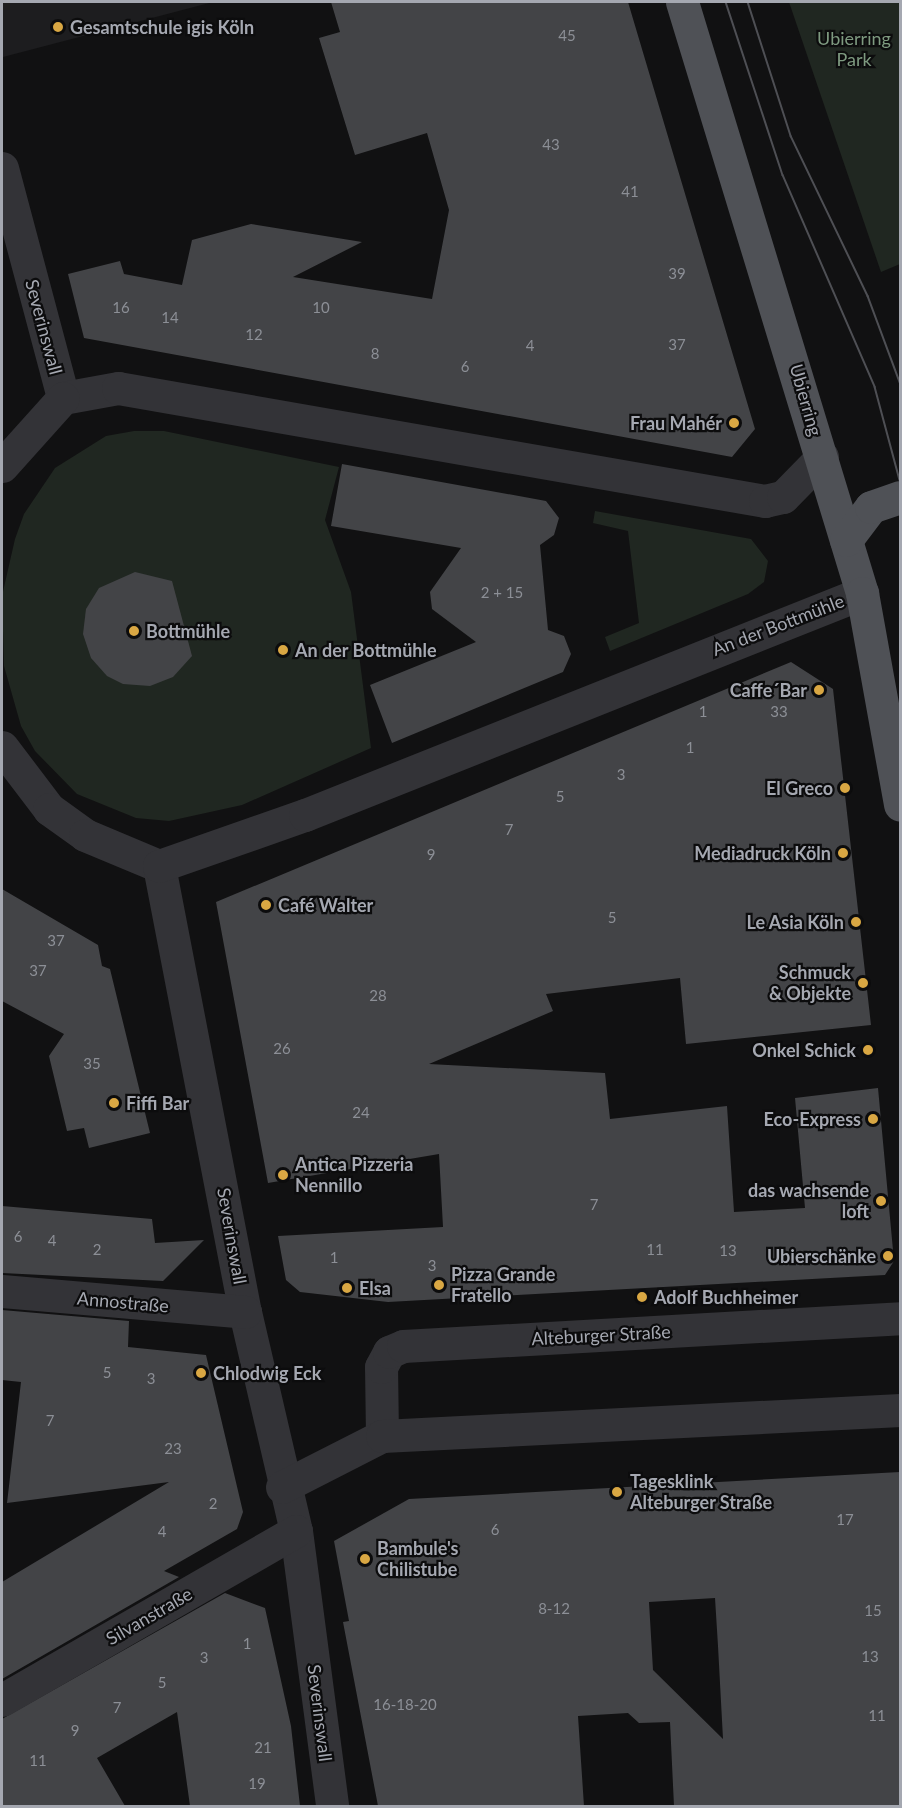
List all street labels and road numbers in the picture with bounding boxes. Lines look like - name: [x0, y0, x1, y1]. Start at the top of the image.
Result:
- street label: Severinswall: [21, 277, 67, 377]
- street label: Ubierring: [785, 362, 827, 438]
- street label: An der Bottmühle: [709, 590, 847, 660]
- street label: Severinswall: [213, 1186, 251, 1286]
- street label: Annostraße: [76, 1287, 170, 1317]
- street label: Alteburger Straße: [531, 1321, 671, 1349]
- street label: Silvanstraße: [102, 1583, 196, 1649]
- street label: Severinswall: [303, 1663, 337, 1763]

